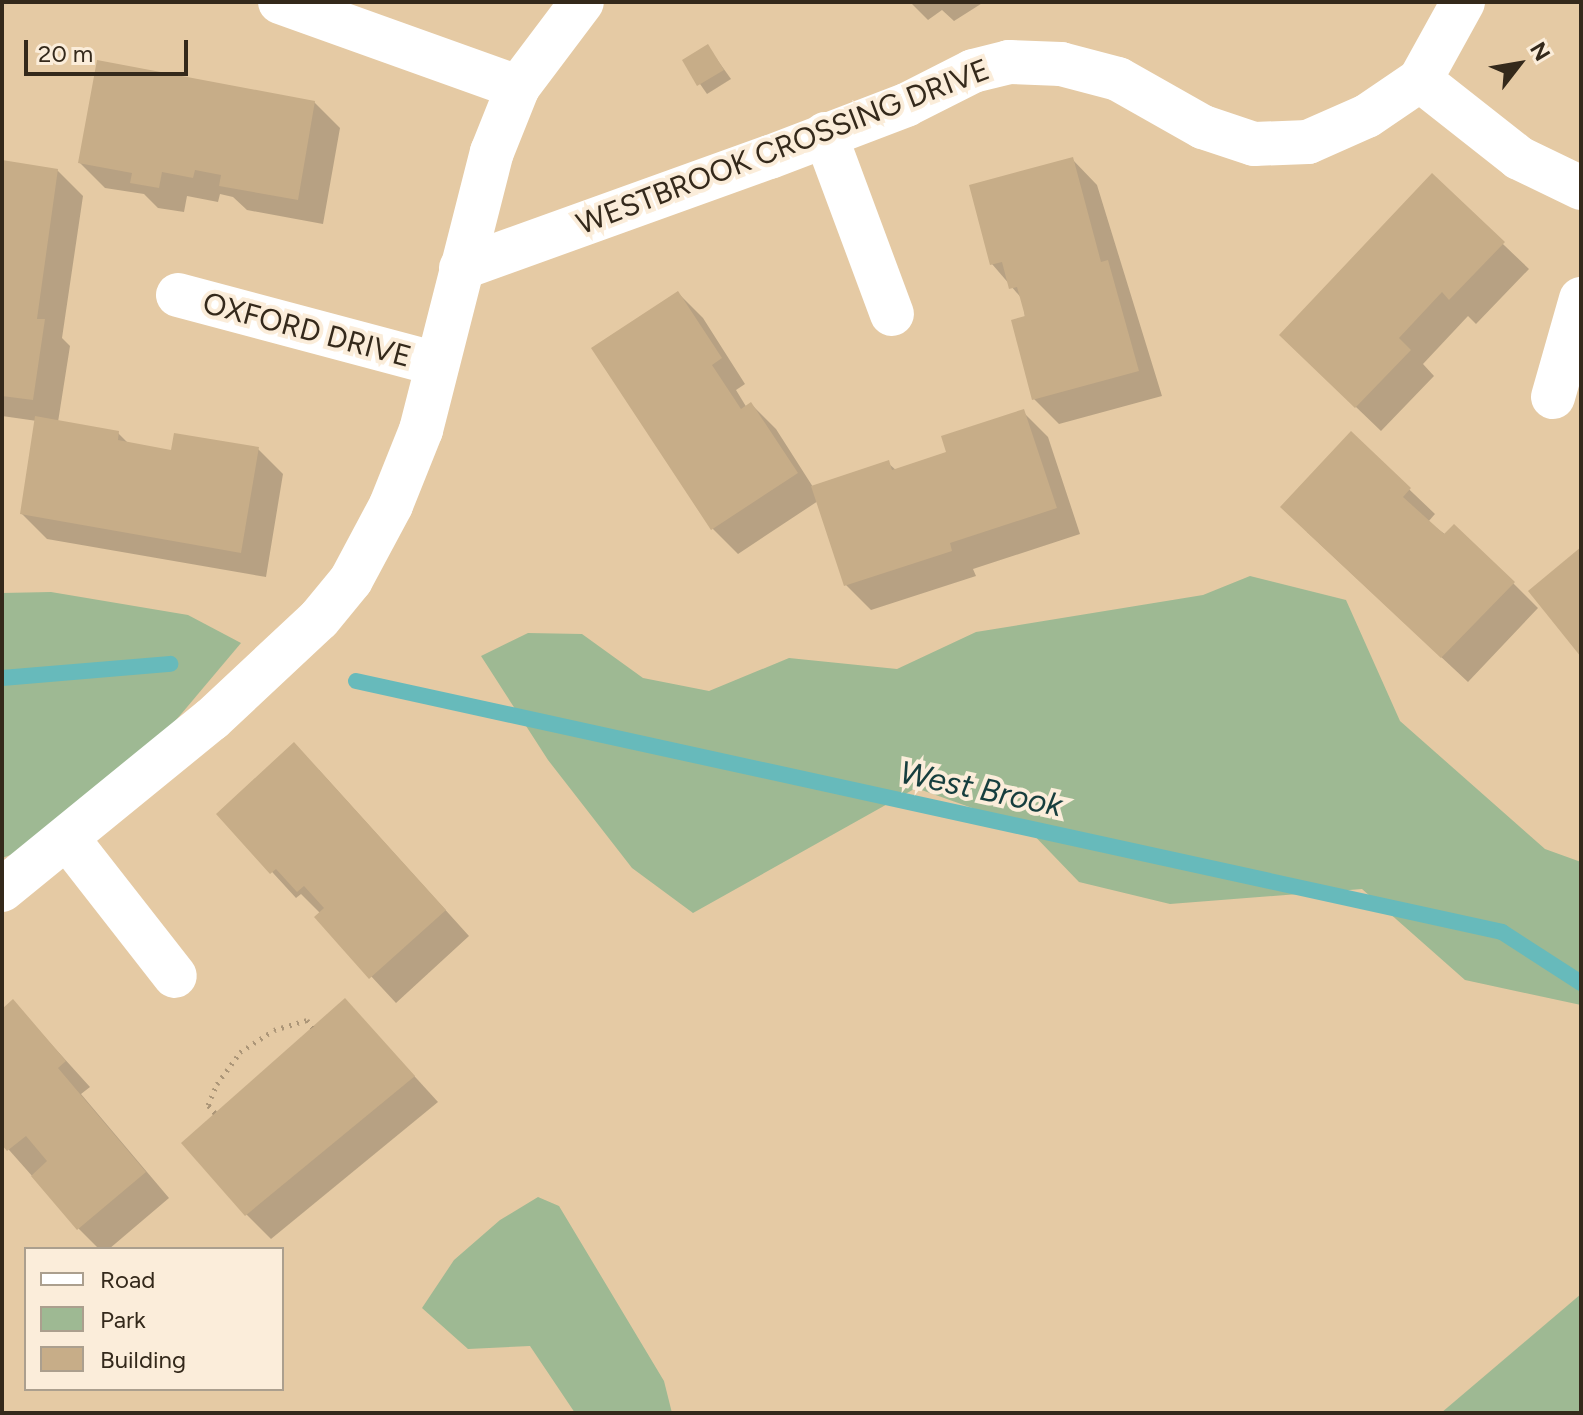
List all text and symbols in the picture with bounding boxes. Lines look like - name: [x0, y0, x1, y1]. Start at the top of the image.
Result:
- scale bar: [28, 24, 192, 74]
- north arrow: [1479, 24, 1559, 104]
- text: N: [1524, 37, 1556, 66]
- text: 20 m: [38, 39, 93, 68]
- street label: WESTBROOK CROSSING DRIVE: [572, 52, 994, 242]
- street label: OXFORD DRIVE: [199, 285, 415, 375]
- water label: West Brook: [896, 753, 1066, 825]
- legend: [24, 1247, 284, 1391]
- text: Road: [100, 1265, 155, 1294]
- text: Park: [100, 1305, 146, 1334]
- text: Building: [100, 1345, 186, 1374]

